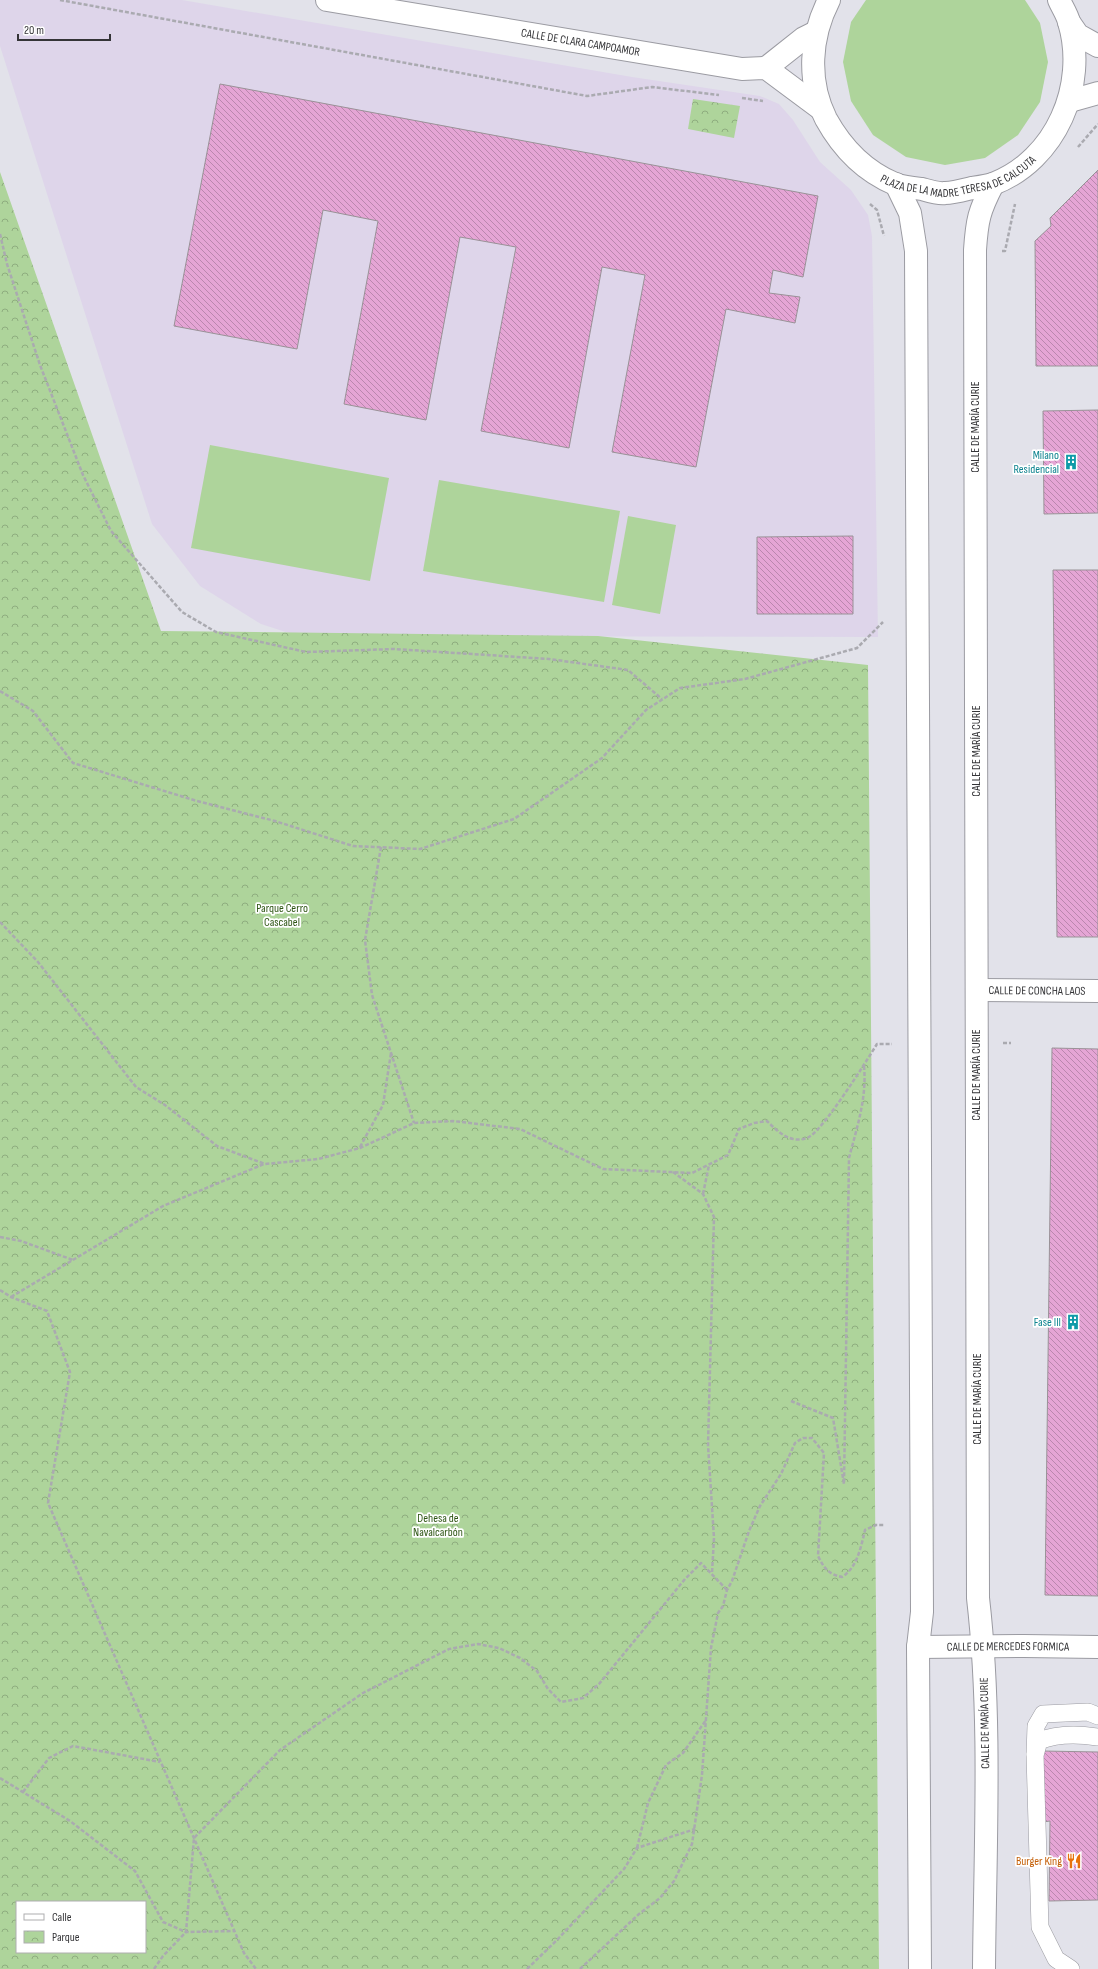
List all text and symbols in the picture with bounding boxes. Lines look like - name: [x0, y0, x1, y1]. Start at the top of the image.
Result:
- scale bar: [18, 16, 110, 42]
- text: 20 m: [24, 23, 44, 38]
- street label: CALLE DE CLARA CAMPOAMOR: [520, 25, 642, 59]
- street label: PLAZA DE LA MADRE TERESA DE CALCUTA: [878, 152, 1040, 201]
- street label: CALLE DE MARÍA CURIE: [968, 381, 983, 473]
- place label: Milano Residencial: [1013, 448, 1059, 477]
- building icon: Milano Residencial: [1062, 453, 1080, 471]
- street label: CALLE DE MARÍA CURIE: [969, 705, 984, 797]
- park label: Parque Cerro Cascabel: [256, 901, 308, 930]
- street label: CALLE DE CONCHA LAOS: [988, 983, 1086, 998]
- street label: CALLE DE MARÍA CURIE: [969, 1029, 984, 1121]
- building icon: Fase III: [1064, 1313, 1082, 1331]
- place label: Fase III: [1034, 1315, 1061, 1330]
- street label: CALLE DE MARÍA CURIE: [970, 1353, 985, 1445]
- park label: Dehesa de Navalcarbón: [413, 1511, 463, 1540]
- street label: CALLE DE MERCEDES FORMICA: [947, 1638, 1070, 1654]
- street label: CALLE DE MARÍA CURIE: [977, 1677, 993, 1769]
- restaurant icon: Burger King: [1065, 1852, 1083, 1870]
- place label: Burger King: [1016, 1854, 1062, 1869]
- legend: [16, 1901, 146, 1953]
- text: Calle: [52, 1910, 72, 1925]
- text: Parque: [52, 1930, 80, 1945]

